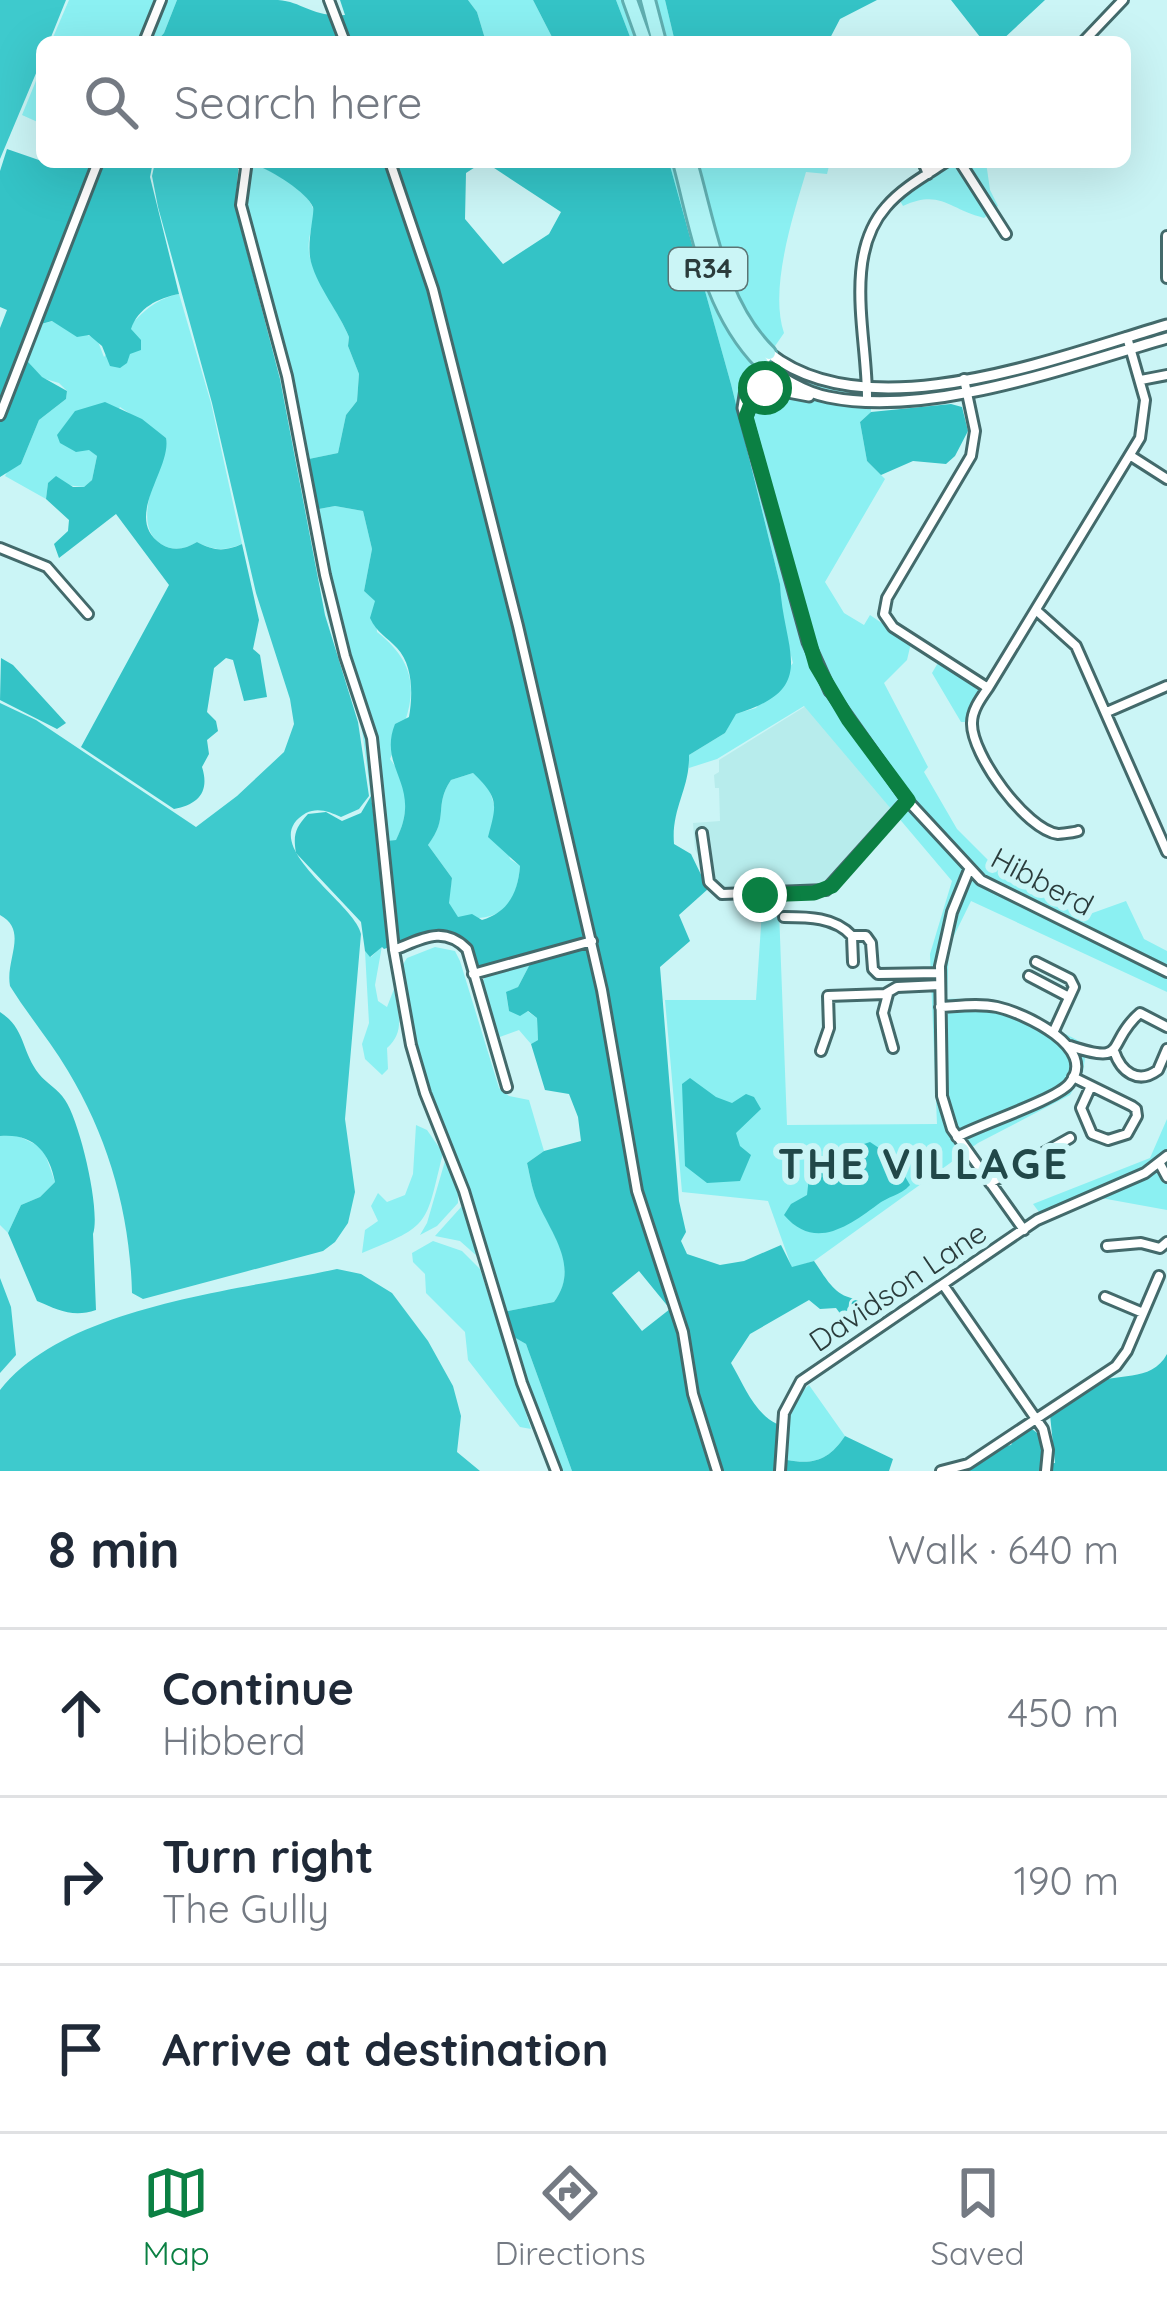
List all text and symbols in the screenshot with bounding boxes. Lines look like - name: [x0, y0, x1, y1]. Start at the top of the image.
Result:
- search box: [36, 36, 1131, 168]
- icon: search: [78, 69, 144, 135]
- text: Search here: [174, 74, 422, 130]
- road number: R34: [669, 248, 747, 290]
- route start: [738, 361, 792, 415]
- street label: Hibberd: [985, 838, 1100, 924]
- route end: [733, 868, 787, 922]
- district label: THE VILLAGE: [778, 1137, 1070, 1190]
- street label: Davidson Lane: [801, 1213, 993, 1360]
- text: 8 min: [48, 1517, 180, 1581]
- text: Walk · 640 m: [888, 1525, 1119, 1574]
- text: Continue: [162, 1660, 354, 1716]
- icon: ahead: [48, 1680, 114, 1746]
- text: 450 m: [1007, 1688, 1119, 1737]
- text: Hibberd: [162, 1716, 306, 1765]
- text: Turn right: [162, 1828, 374, 1884]
- icon: right: [48, 1848, 114, 1914]
- text: 190 m: [1013, 1856, 1119, 1905]
- text: The Gully: [162, 1884, 329, 1933]
- icon: arrive: [48, 2016, 114, 2082]
- text: Arrive at destination: [162, 2021, 608, 2077]
- tab: Map: [142, 2160, 210, 2273]
- tab: Directions: [494, 2160, 646, 2273]
- tab: Saved: [931, 2160, 1025, 2273]

